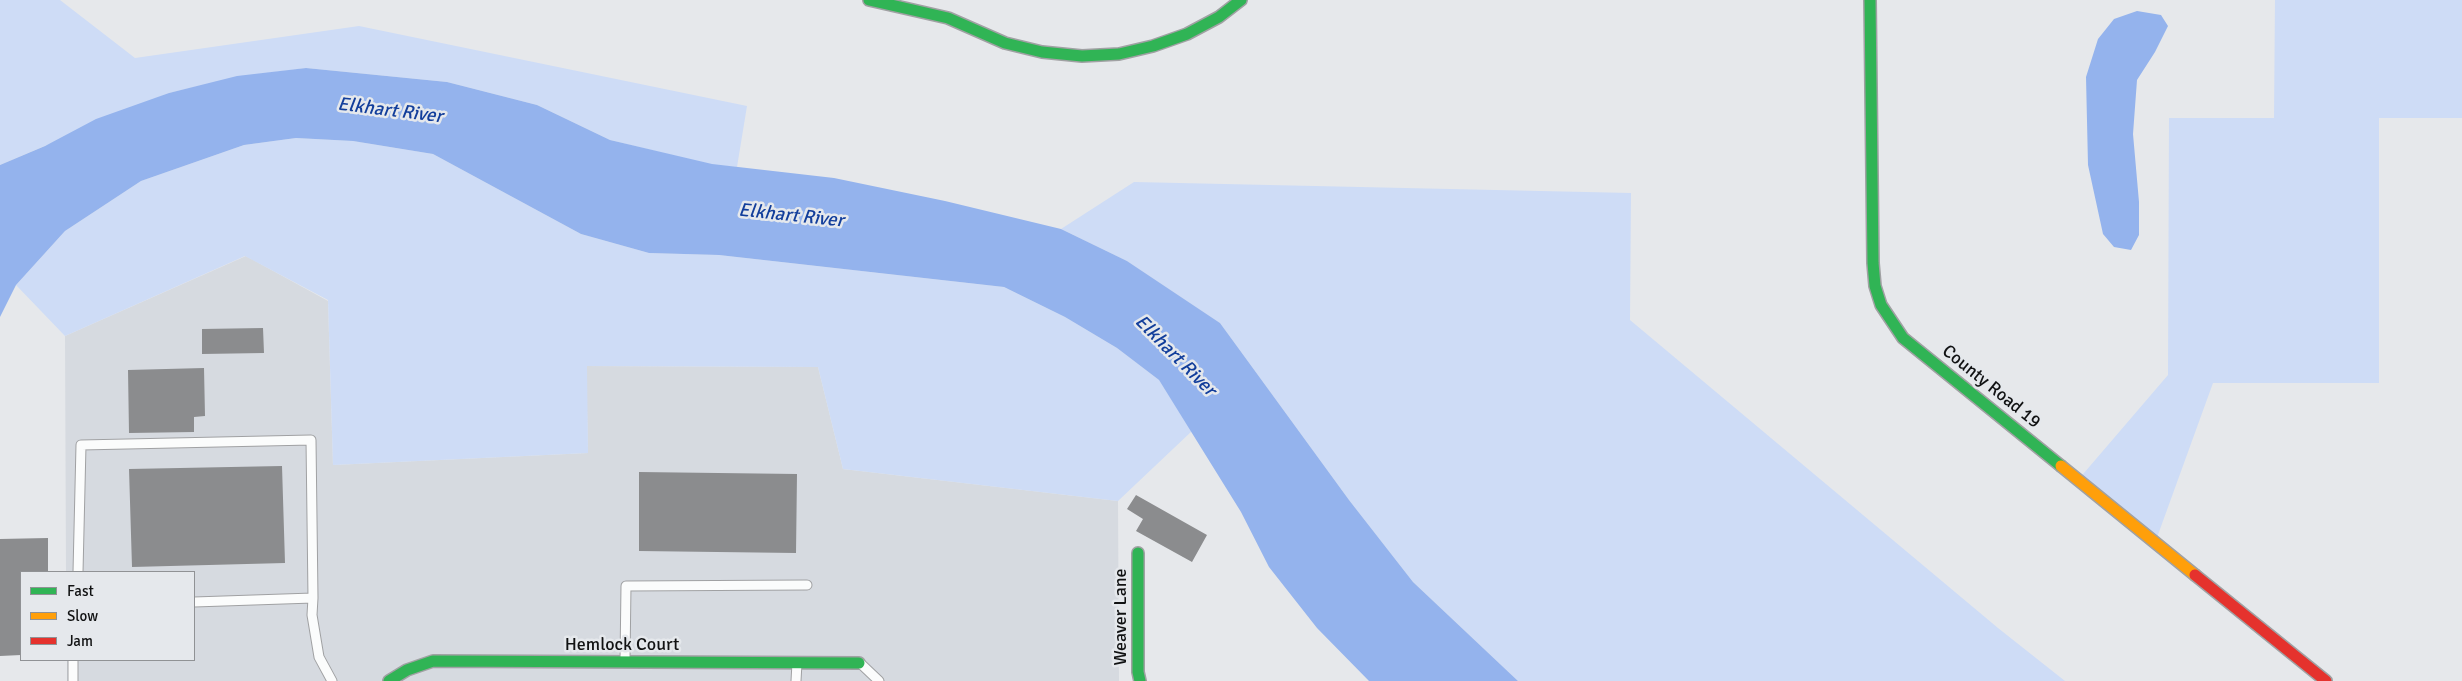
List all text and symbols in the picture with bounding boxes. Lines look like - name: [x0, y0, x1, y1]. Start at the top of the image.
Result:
- water label: Elkhart River: [336, 93, 444, 129]
- water label: Elkhart River: [737, 199, 845, 233]
- water label: Elkhart River: [1130, 311, 1220, 401]
- street label: County Road 19: [1937, 341, 2045, 433]
- street label: Weaver Lane: [1110, 568, 1132, 666]
- legend: [20, 571, 195, 661]
- text: Fast: [67, 582, 94, 600]
- text: Slow: [67, 607, 98, 625]
- text: Jam: [67, 632, 93, 650]
- street label: Hemlock Court: [565, 634, 679, 656]

